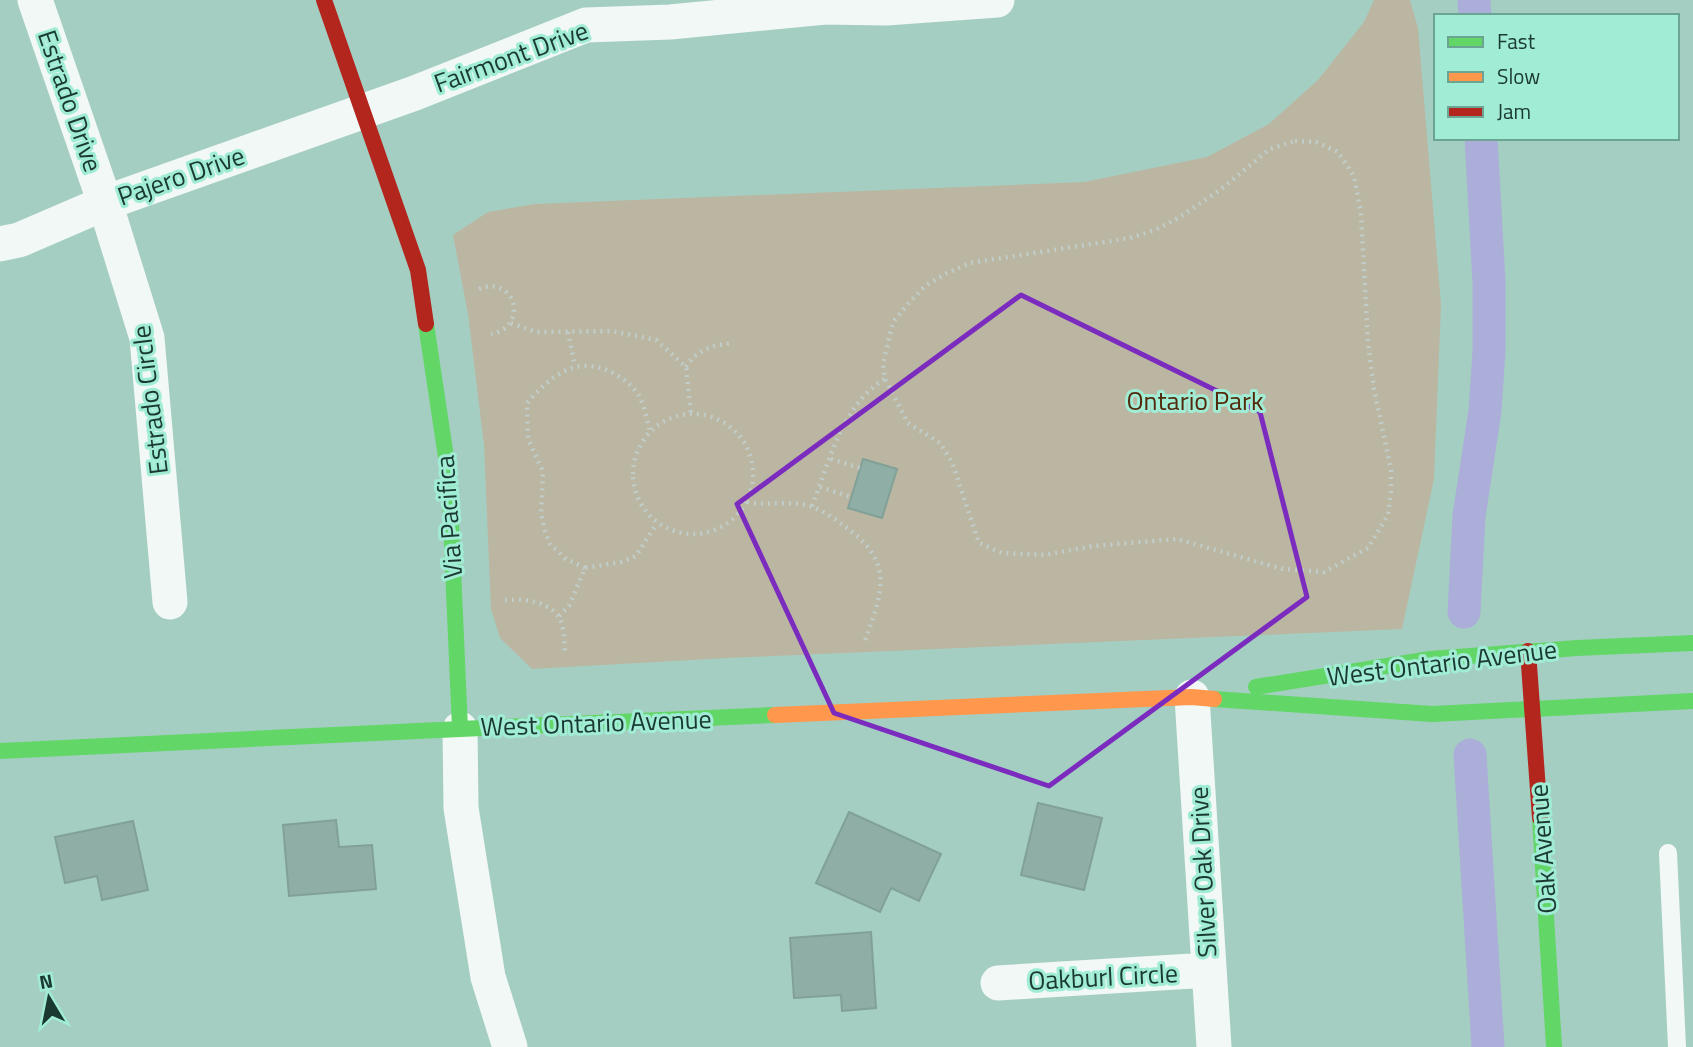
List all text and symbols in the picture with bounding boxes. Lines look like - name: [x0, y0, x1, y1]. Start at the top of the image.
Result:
- street label: Fairmont Drive: [428, 11, 593, 102]
- legend: [1434, 14, 1679, 140]
- street label: Estrado Drive: [28, 25, 113, 177]
- text: Fast: [1497, 25, 1536, 57]
- text: Slow: [1497, 60, 1540, 92]
- text: Jam: [1497, 95, 1531, 127]
- street label: Pajero Drive: [112, 136, 250, 215]
- street label: Estrado Circle: [121, 323, 178, 477]
- park label: Ontario Park: [1126, 381, 1264, 420]
- street label: Via Pacifica: [425, 454, 472, 580]
- street label: West Ontario Avenue: [1325, 629, 1559, 696]
- street label: West Ontario Avenue: [480, 699, 712, 746]
- street label: Oak Avenue: [1519, 783, 1566, 915]
- street label: Silver Oak Drive: [1179, 786, 1226, 958]
- street label: Oakburl Circle: [1027, 953, 1179, 1000]
- north arrow: [14, 963, 84, 1033]
- text: N: [37, 965, 55, 996]

